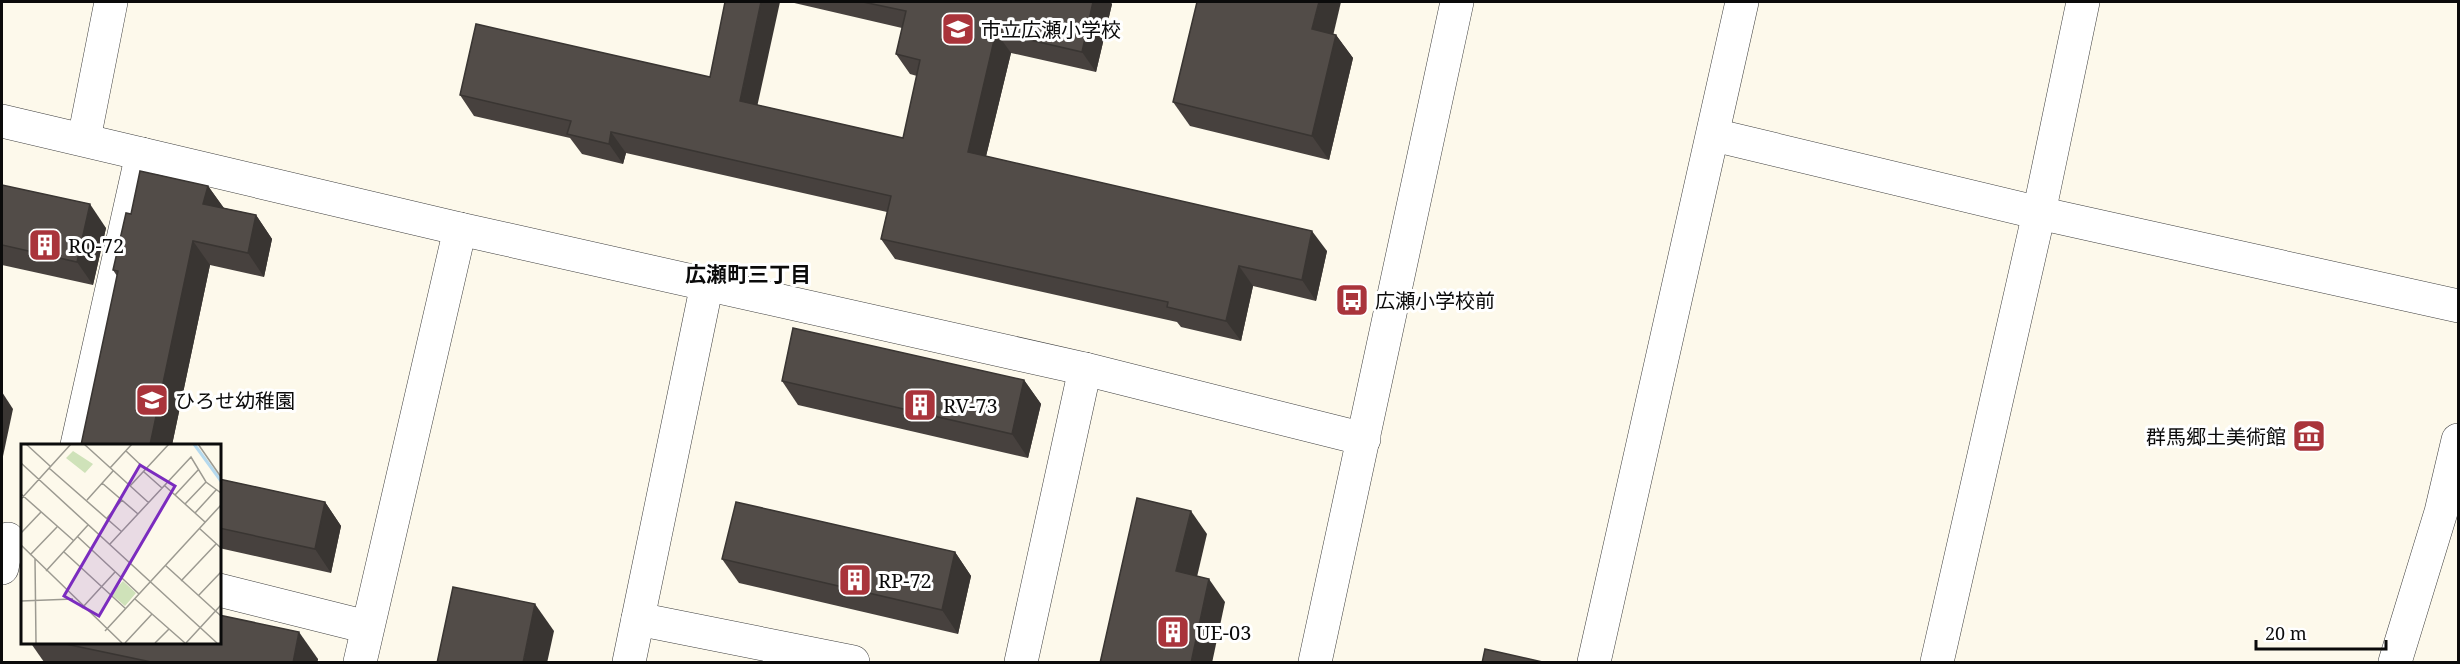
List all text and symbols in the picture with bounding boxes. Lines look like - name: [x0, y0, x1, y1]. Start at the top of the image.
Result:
- school or university icon: 市立広瀬小学校: [940, 11, 976, 47]
- place label: 市立広瀬小学校: [981, 16, 1121, 43]
- building icon: RQ-72: [27, 227, 63, 263]
- place label: RQ-72: [68, 232, 124, 259]
- district label: 広瀬町三丁目: [685, 260, 811, 288]
- bus stop icon: 広瀬小学校前: [1334, 282, 1370, 318]
- place label: 広瀬小学校前: [1375, 287, 1495, 314]
- school or university icon: ひろせ幼稚園: [134, 382, 170, 418]
- place label: ひろせ幼稚園: [175, 387, 295, 414]
- building icon: RV-73: [902, 387, 938, 423]
- place label: RV-73: [943, 392, 998, 419]
- museum icon: 群馬郷土美術館: [2291, 418, 2327, 454]
- place label: 群馬郷土美術館: [2146, 423, 2286, 450]
- inset map: [21, 444, 220, 643]
- building icon: RP-72: [837, 562, 873, 598]
- place label: RP-72: [878, 567, 932, 594]
- scale bar: [2256, 613, 2386, 651]
- building icon: UE-03: [1155, 614, 1191, 650]
- place label: UE-03: [1196, 619, 1251, 646]
- text: 20 m: [2265, 621, 2307, 645]

